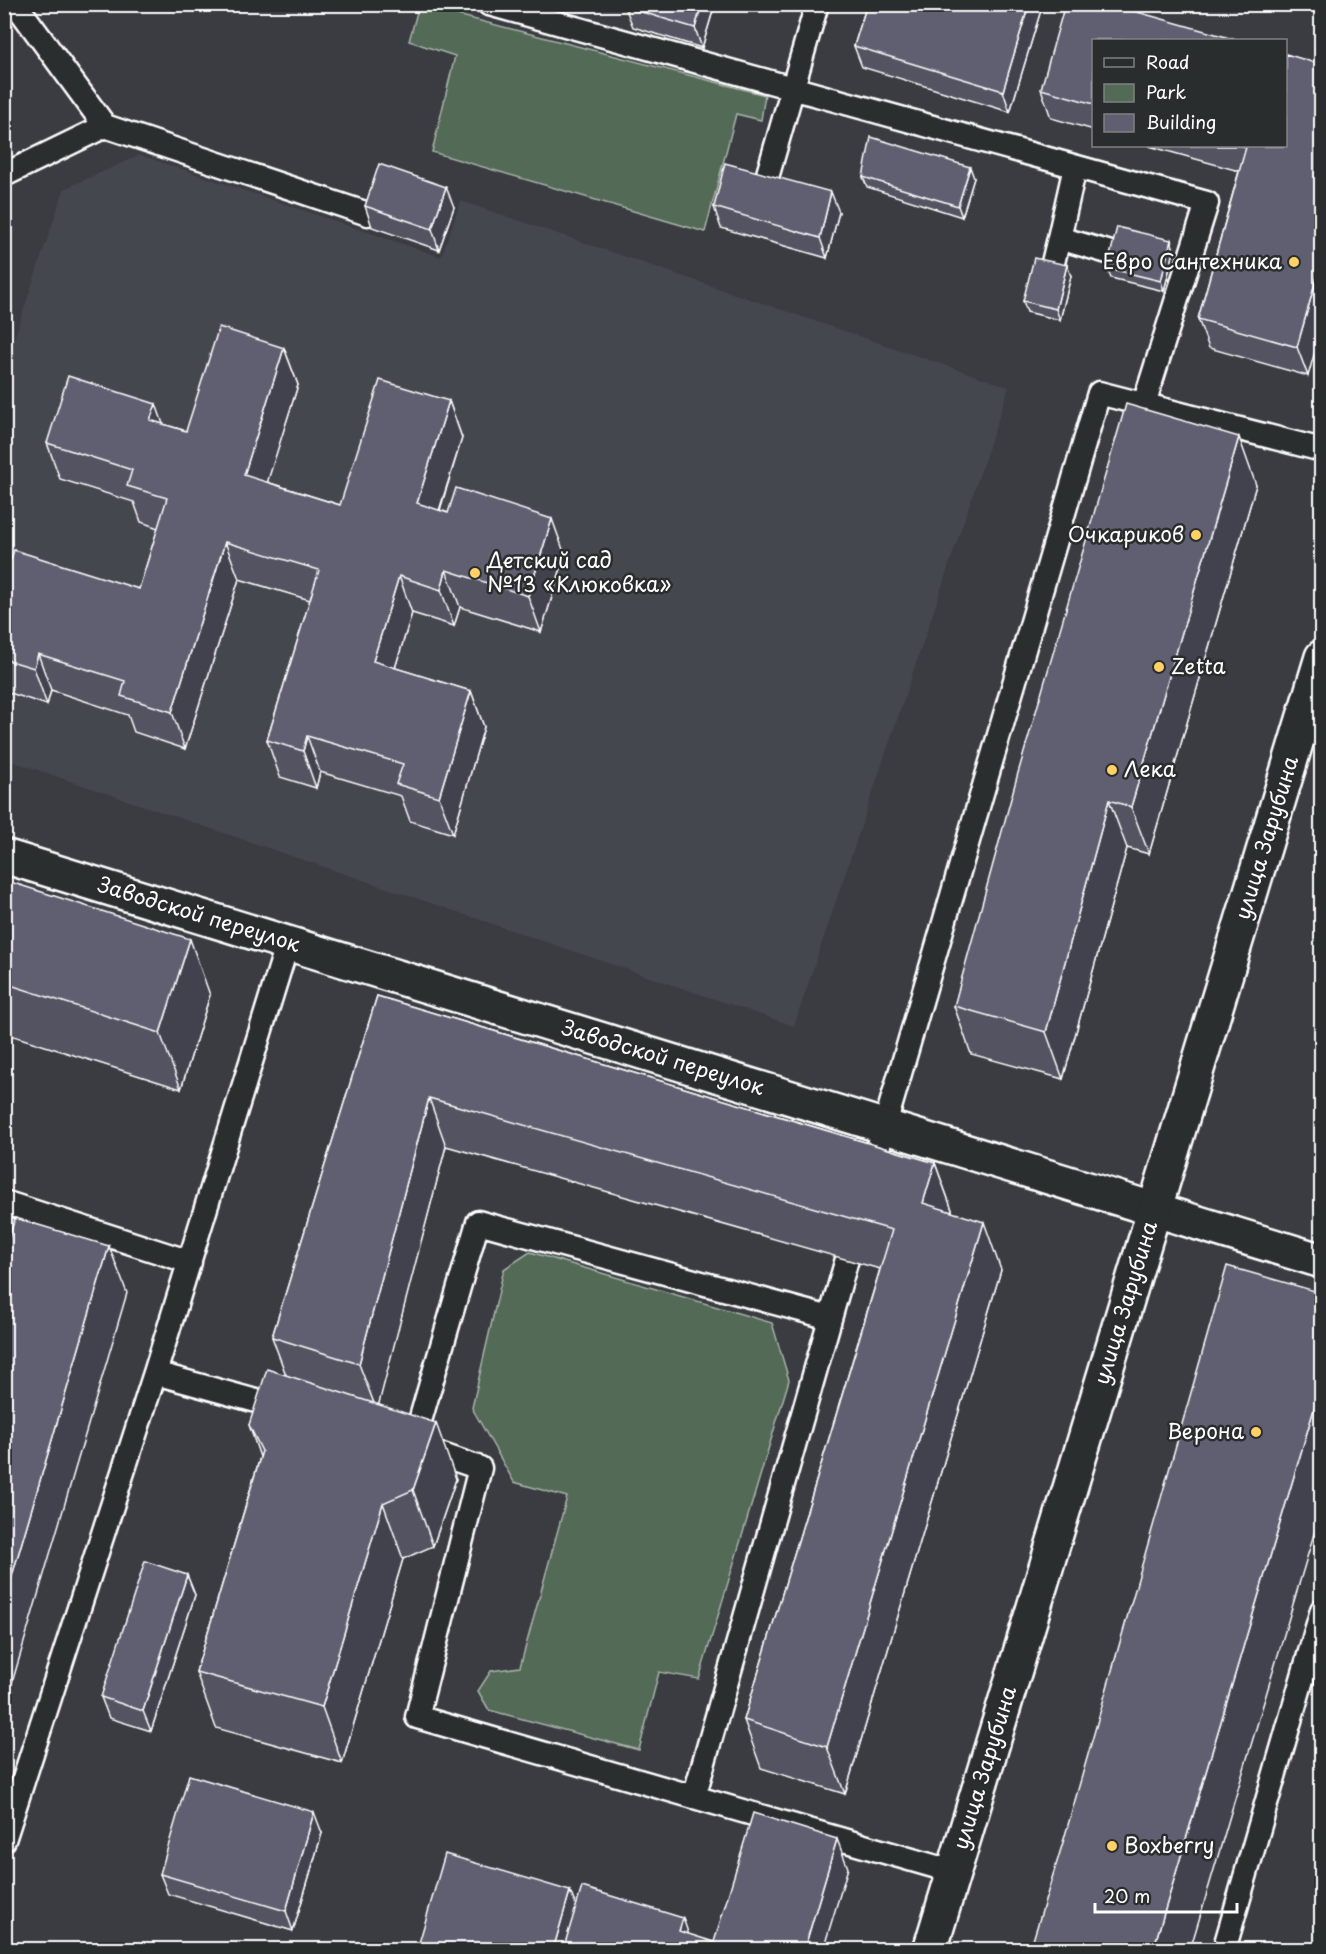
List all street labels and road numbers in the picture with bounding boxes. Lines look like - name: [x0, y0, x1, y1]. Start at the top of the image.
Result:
- street label: улица Зарубина: [1225, 751, 1305, 923]
- street label: Заводской переулок: [94, 867, 305, 959]
- street label: Заводской переулок: [558, 1010, 769, 1102]
- street label: улица Зарубина: [1084, 1216, 1164, 1388]
- street label: улица Зарубина: [943, 1681, 1023, 1853]

